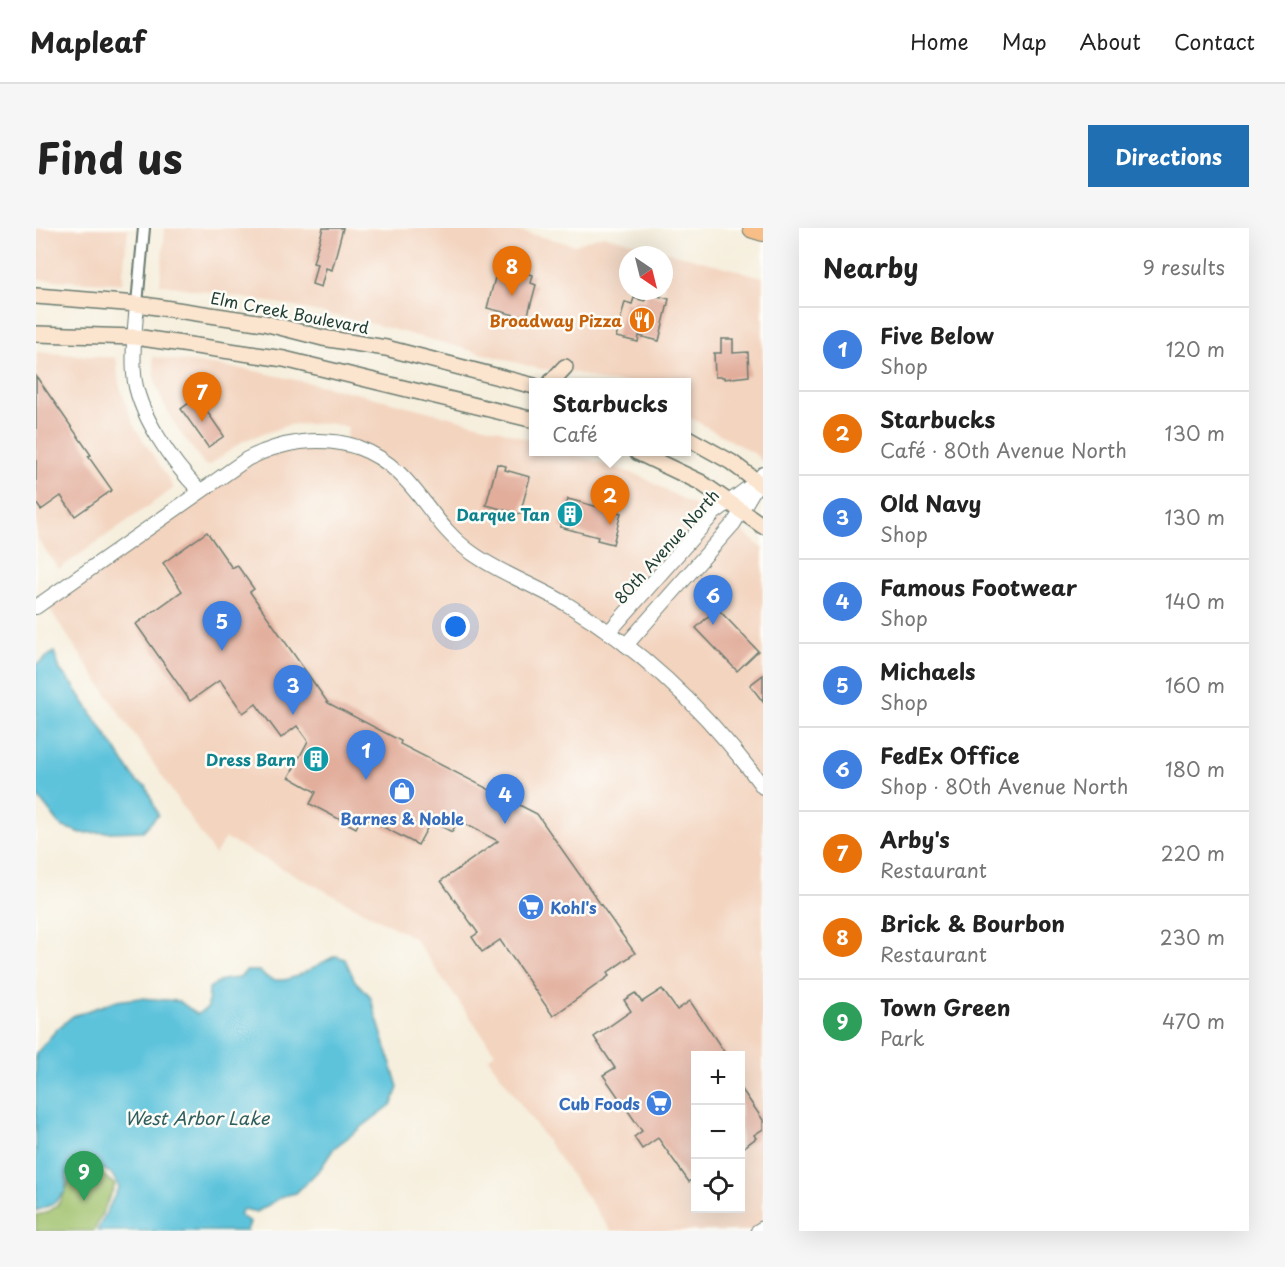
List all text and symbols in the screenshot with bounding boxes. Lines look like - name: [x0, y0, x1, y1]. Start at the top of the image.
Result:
- text: Mapleaf: [30, 20, 146, 63]
- text: Home: [910, 25, 969, 57]
- text: Map: [1002, 25, 1047, 57]
- text: About: [1080, 25, 1141, 57]
- text: Contact: [1174, 25, 1255, 57]
- text: Find us: [36, 125, 183, 188]
- button: Directions: [1088, 125, 1249, 187]
- north arrow: [619, 246, 673, 300]
- pin: 8: [492, 247, 532, 296]
- text: Nearby: [823, 248, 918, 287]
- text: 9 results: [1143, 252, 1225, 282]
- street label: Elm Creek Boulevard: [209, 285, 371, 339]
- restaurant icon: Broadway Pizza: [627, 305, 657, 335]
- place label: Broadway Pizza: [489, 308, 622, 332]
- text: Five Below: [880, 318, 994, 351]
- text: 1: [838, 334, 847, 364]
- text: 120 m: [1166, 334, 1225, 364]
- text: Shop: [880, 351, 928, 381]
- pin: 7: [182, 372, 222, 422]
- popup: [529, 378, 691, 456]
- text: Starbucks: [552, 386, 668, 419]
- text: Starbucks: [880, 402, 995, 435]
- text: 2: [835, 418, 850, 448]
- text: 130 m: [1165, 418, 1225, 448]
- text: Café: [552, 419, 598, 449]
- text: Café · 80th Avenue North: [880, 435, 1127, 465]
- pin: 2: [590, 476, 630, 525]
- street label: 80th Avenue North: [608, 483, 724, 609]
- text: Old Navy: [880, 486, 981, 519]
- building icon: Darque Tan: [555, 499, 585, 529]
- place label: Darque Tan: [456, 502, 550, 526]
- text: 3: [836, 502, 849, 532]
- text: 130 m: [1165, 502, 1225, 532]
- text: Shop: [880, 519, 928, 549]
- text: Famous Footwear: [880, 570, 1077, 603]
- pin: 6: [694, 576, 732, 625]
- text: 4: [836, 586, 849, 616]
- text: 140 m: [1165, 586, 1225, 616]
- pin: 5: [202, 602, 242, 651]
- text: Shop: [880, 603, 928, 633]
- your location: [441, 612, 470, 641]
- text: Michaels: [880, 654, 976, 687]
- pin: 3: [274, 666, 312, 715]
- text: 5: [836, 670, 849, 700]
- text: 160 m: [1165, 670, 1225, 700]
- text: Shop: [880, 687, 928, 717]
- pin: 1: [346, 730, 386, 780]
- text: FedEx Office: [880, 738, 1020, 771]
- building icon: Dress Barn: [301, 744, 331, 774]
- place label: Dress Barn: [206, 747, 296, 771]
- text: 6: [835, 754, 850, 784]
- text: 180 m: [1165, 754, 1225, 784]
- text: Shop · 80th Avenue North: [880, 771, 1128, 801]
- pin: 4: [486, 774, 524, 824]
- shop icon: Barnes & Noble: [387, 776, 417, 806]
- place label: Barnes & Noble: [340, 806, 464, 830]
- text: Arby's: [880, 822, 950, 855]
- text: 7: [837, 838, 848, 868]
- text: 220 m: [1161, 838, 1225, 868]
- text: Restaurant: [880, 855, 987, 885]
- supermarket icon: Kohl's: [516, 892, 546, 922]
- place label: Kohl's: [550, 895, 597, 919]
- text: Brick & Bourbon: [880, 906, 1065, 939]
- text: 8: [836, 922, 849, 952]
- text: 230 m: [1160, 922, 1225, 952]
- text: Restaurant: [880, 939, 987, 969]
- text: Town Green: [880, 990, 1010, 1023]
- text: 9: [837, 1006, 848, 1036]
- text: 470 m: [1162, 1006, 1225, 1036]
- text: Park: [880, 1023, 925, 1053]
- map controls: [691, 1051, 745, 1213]
- button: +: [691, 1051, 745, 1105]
- supermarket icon: Cub Foods: [644, 1088, 674, 1118]
- place label: Cub Foods: [559, 1091, 640, 1115]
- water label: West Arbor Lake: [125, 1104, 271, 1131]
- button: −: [691, 1105, 745, 1159]
- pin: 9: [64, 1152, 104, 1201]
- button: locate: [691, 1159, 745, 1213]

